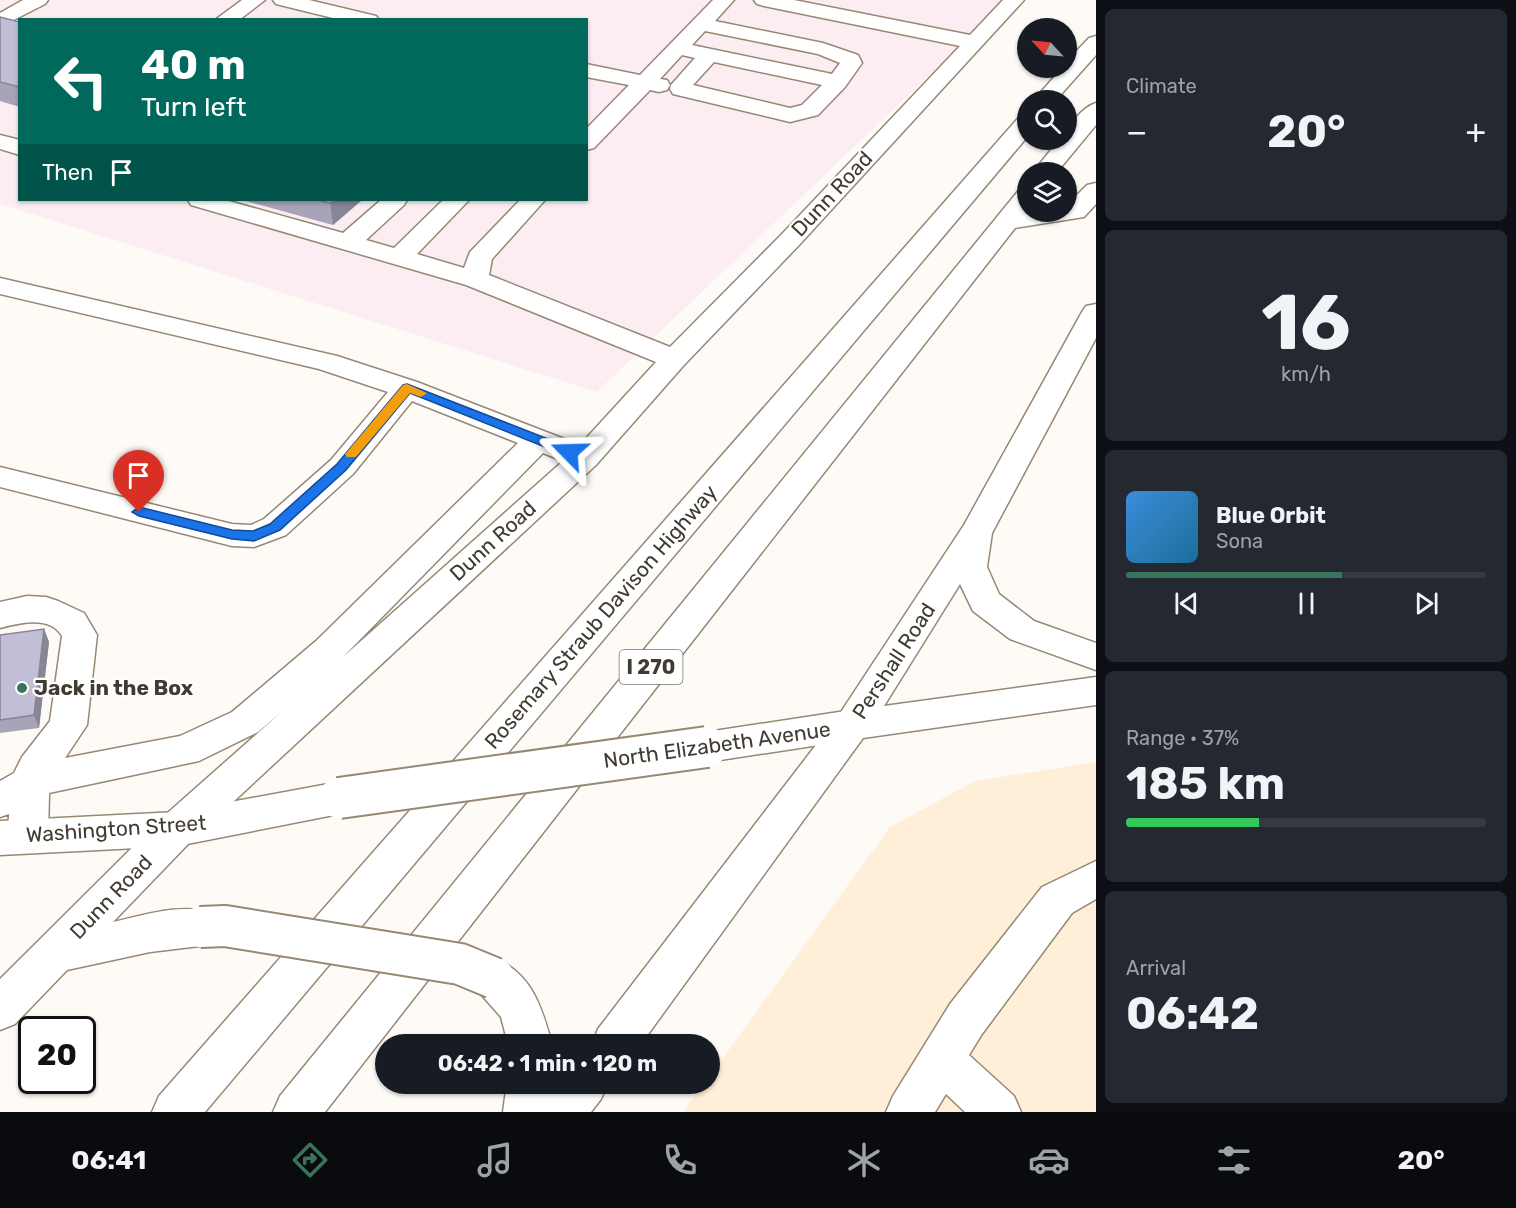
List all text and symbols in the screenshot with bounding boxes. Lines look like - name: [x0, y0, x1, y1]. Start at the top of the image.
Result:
- north arrow: [1017, 18, 1077, 78]
- map controls: [1017, 18, 1077, 222]
- text: 40 m: [141, 40, 246, 90]
- icon: left: [42, 42, 120, 120]
- text: Climate: [1126, 74, 1197, 98]
- button: search: [1017, 90, 1077, 150]
- text: Turn left: [141, 91, 246, 123]
- text: 20°: [1267, 105, 1346, 158]
- text: −: [1126, 112, 1147, 151]
- text: +: [1465, 112, 1486, 151]
- street label: Dunn Road: [786, 146, 877, 241]
- icon: arrive: [105, 156, 138, 189]
- text: Then: [42, 159, 93, 186]
- button: layers: [1017, 162, 1077, 222]
- text: 16: [1261, 276, 1351, 369]
- text: km/h: [1281, 362, 1331, 386]
- position arrow: [537, 420, 601, 484]
- pin: [113, 450, 164, 512]
- icon: arrive: [122, 459, 155, 492]
- street label: Rosemary Straub Davison Highway: [479, 479, 722, 754]
- street label: Dunn Road: [444, 495, 541, 586]
- text: Blue Orbit: [1216, 502, 1326, 529]
- text: Sona: [1216, 529, 1263, 553]
- icon: previous: [1170, 587, 1203, 620]
- icon: pause: [1290, 587, 1323, 620]
- icon: next: [1410, 587, 1443, 620]
- street label: Pershall Road: [847, 598, 940, 723]
- road number: I 270: [620, 650, 682, 684]
- place label: Jack in the Box: [34, 675, 194, 700]
- marker: Jack in the Box: [15, 681, 29, 695]
- street label: North Elizabeth Avenue: [602, 716, 832, 773]
- text: Range · 37%: [1126, 726, 1239, 750]
- text: 185 km: [1126, 757, 1285, 810]
- street label: Washington Street: [25, 810, 207, 847]
- street label: Dunn Road: [64, 849, 157, 944]
- text: Arrival: [1126, 956, 1186, 980]
- text: 06:42: [1126, 987, 1259, 1040]
- speed limit sign: 20: [18, 1016, 96, 1094]
- text: 06:42 · 1 min · 120 m: [438, 1050, 657, 1077]
- icon: directions: [289, 1139, 331, 1181]
- icon: music: [474, 1139, 516, 1181]
- icon: phone: [659, 1139, 701, 1181]
- icon: climate: [843, 1139, 885, 1181]
- icon: car: [1028, 1139, 1070, 1181]
- icon: filters: [1213, 1139, 1255, 1181]
- text: 06:41: [71, 1144, 146, 1176]
- text: 20°: [1398, 1144, 1445, 1176]

